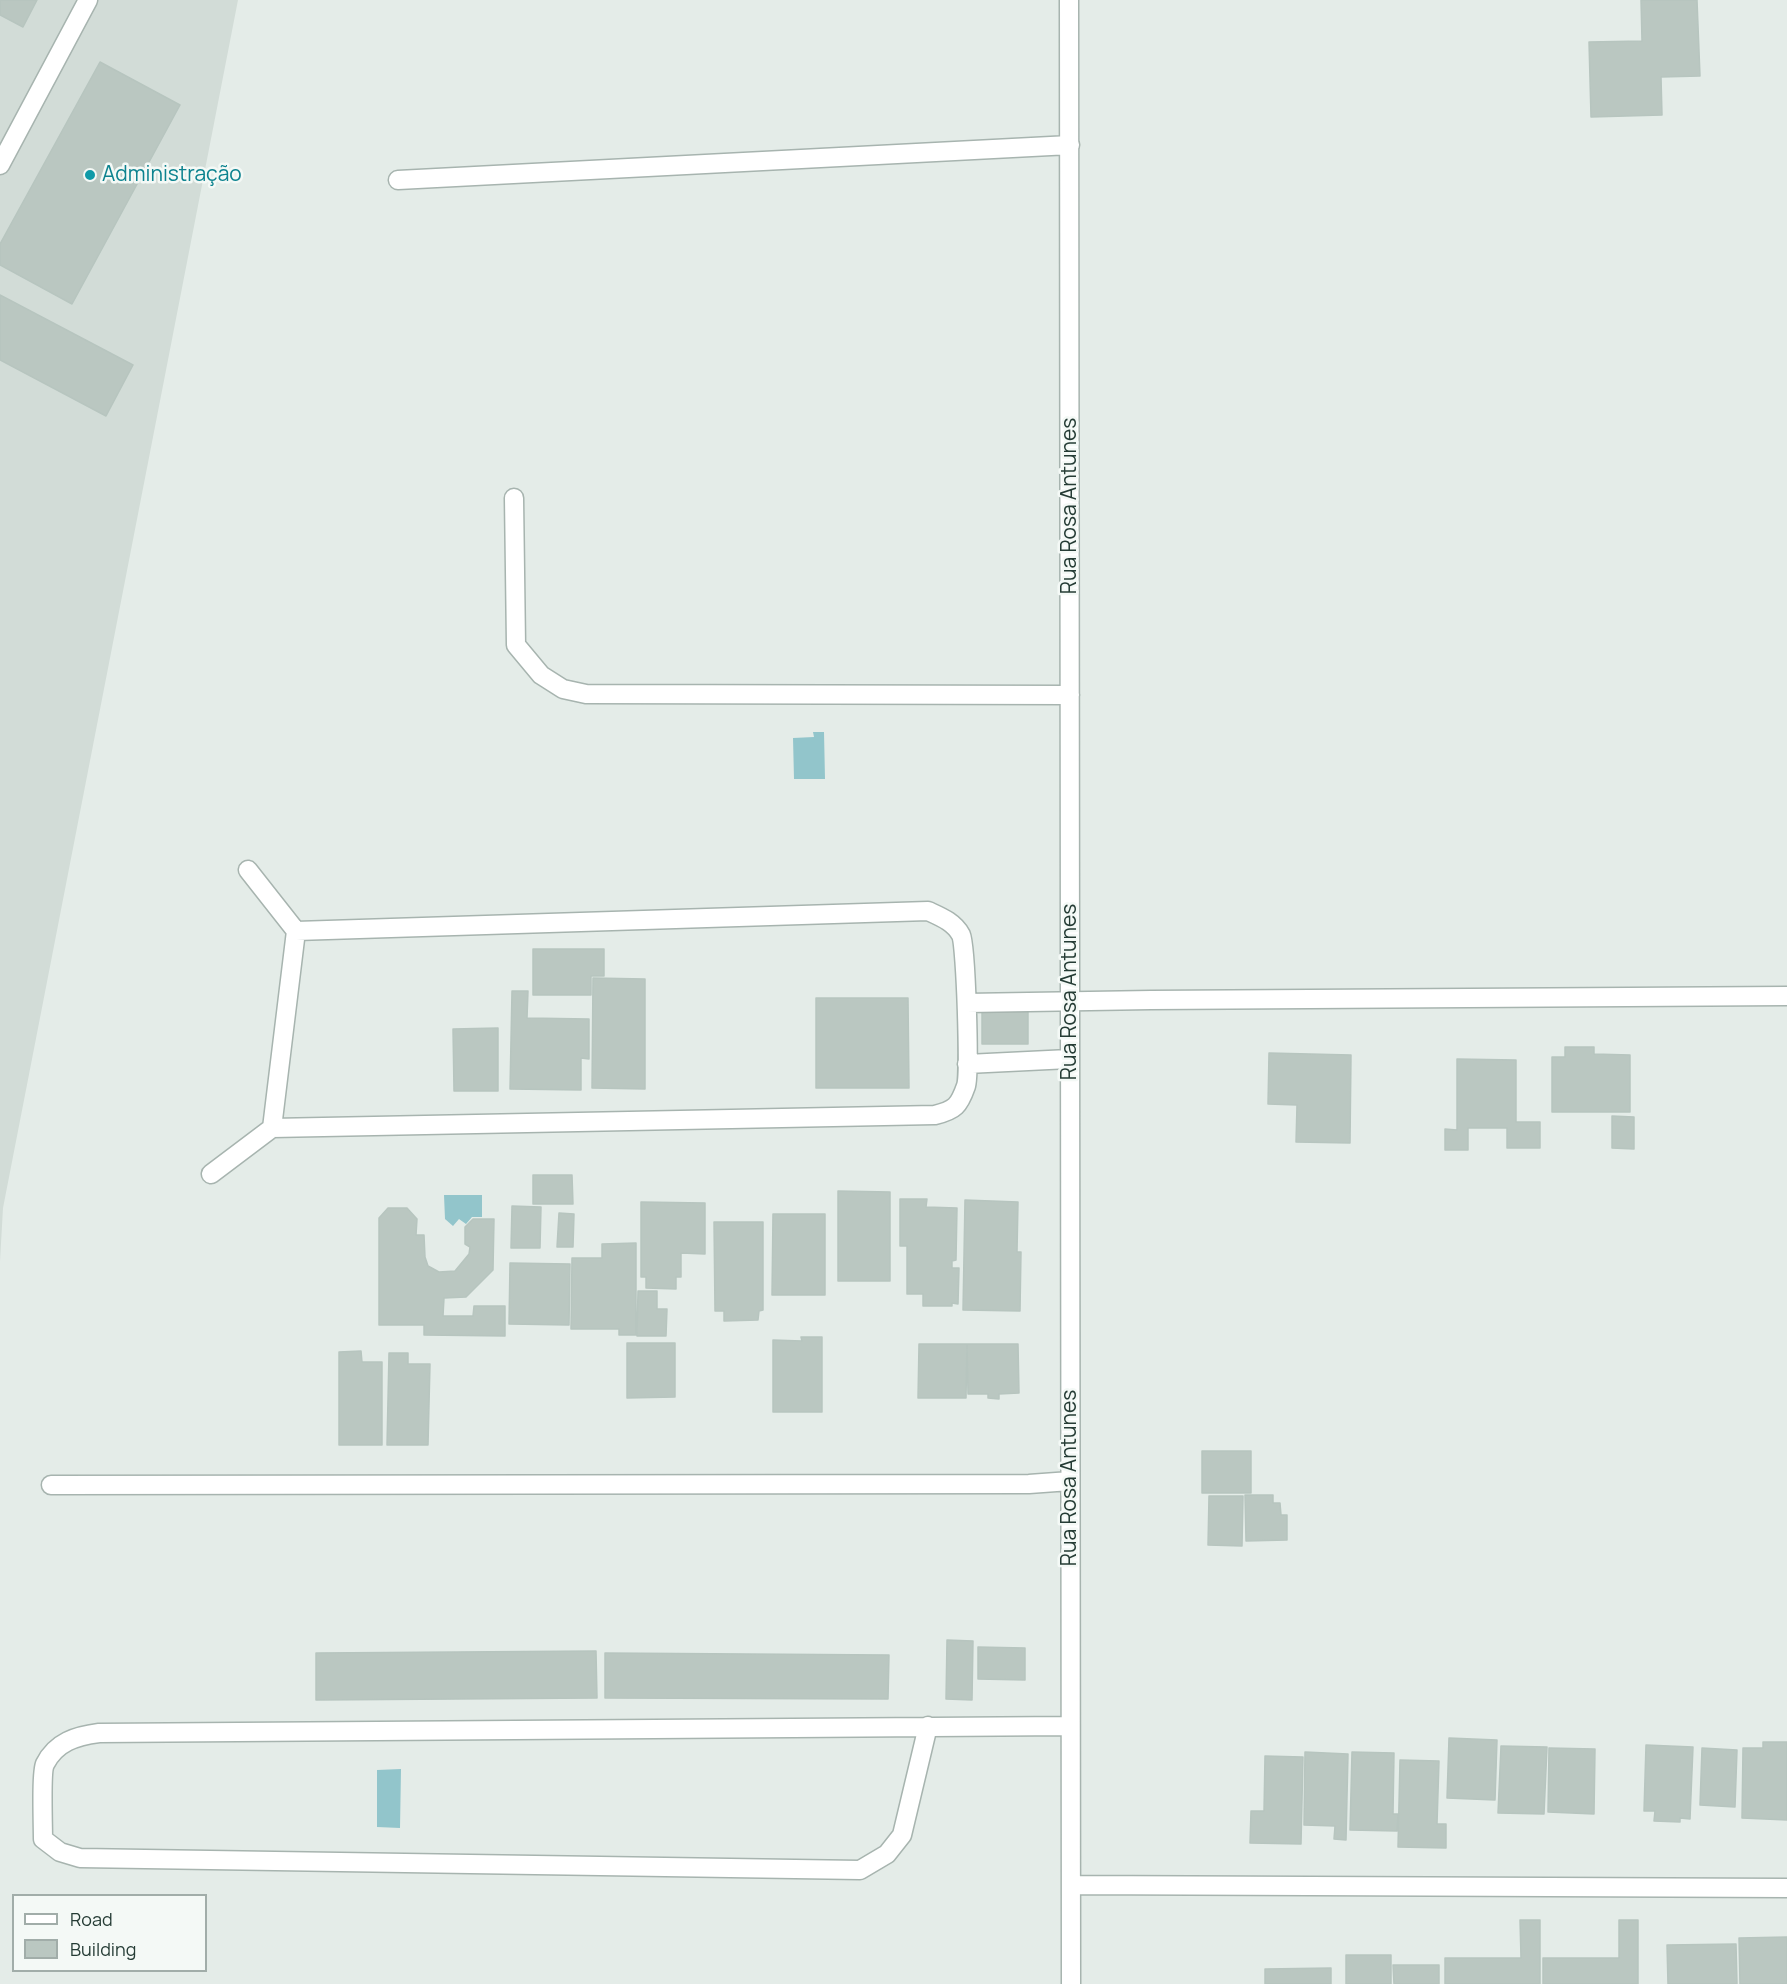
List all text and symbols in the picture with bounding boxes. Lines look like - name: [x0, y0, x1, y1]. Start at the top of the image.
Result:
- place label: Administração: [102, 162, 242, 188]
- marker: Administração: [83, 168, 97, 182]
- street label: Rua Rosa Antunes: [1057, 418, 1083, 594]
- street label: Rua Rosa Antunes: [1057, 904, 1083, 1080]
- street label: Rua Rosa Antunes: [1057, 1390, 1083, 1566]
- legend: [12, 1894, 207, 1972]
- text: Road: [70, 1907, 113, 1931]
- text: Building: [70, 1937, 136, 1961]

